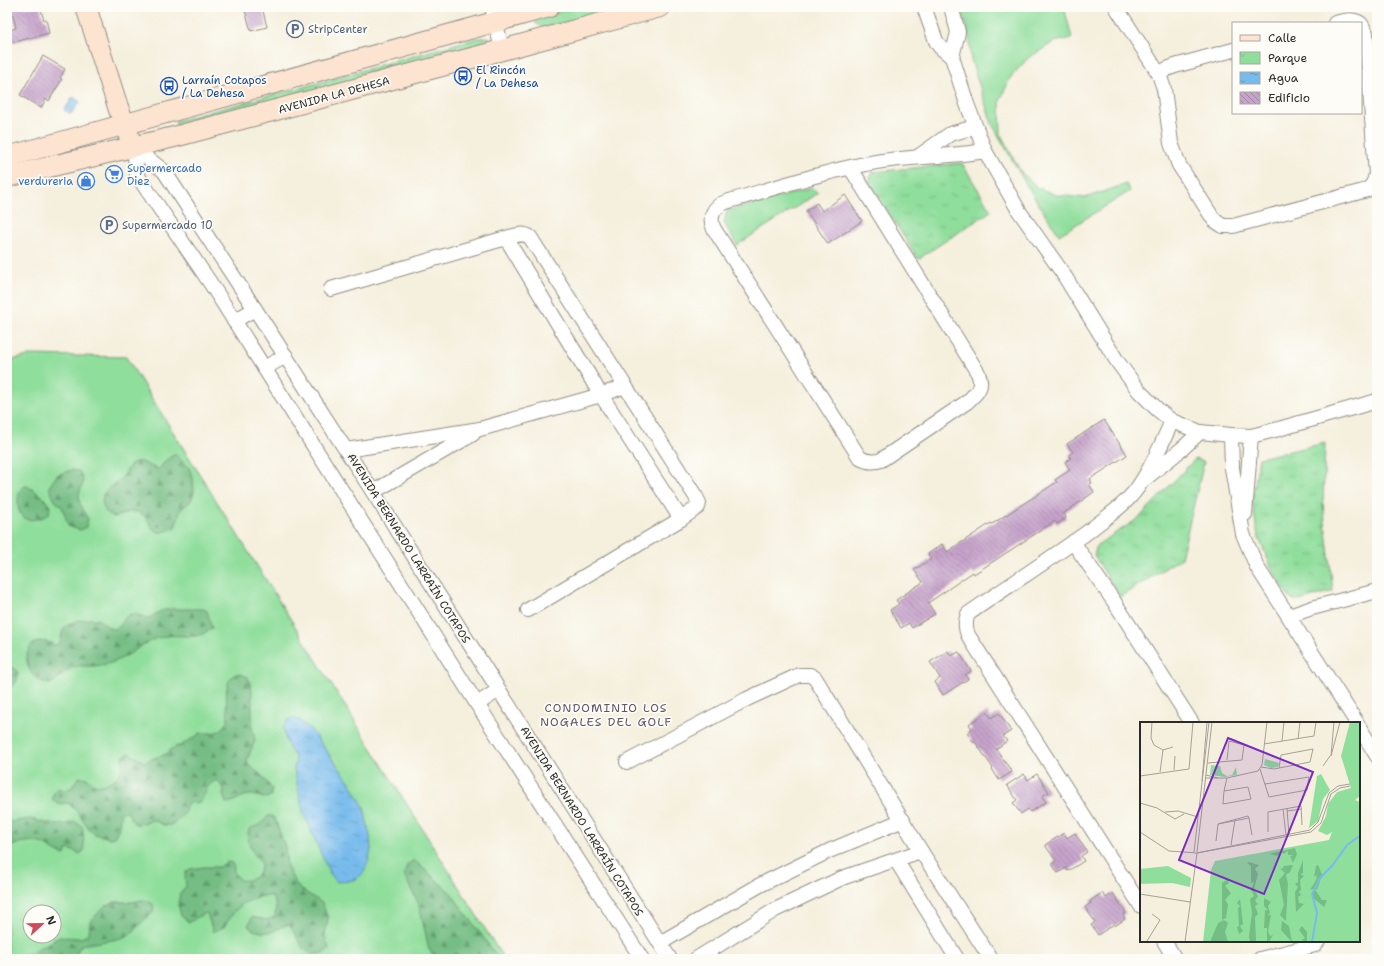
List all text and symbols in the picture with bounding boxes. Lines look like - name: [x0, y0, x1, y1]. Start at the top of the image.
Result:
- parking icon: StripCenter: [285, 19, 305, 39]
- place label: StripCenter: [308, 22, 368, 37]
- legend: [1232, 22, 1362, 114]
- text: Calle: [1268, 30, 1297, 46]
- text: Parque: [1268, 50, 1307, 66]
- place label: El Rincón / La Dehesa: [476, 63, 538, 91]
- bus stop icon: El Rincón / La Dehesa: [453, 66, 473, 86]
- text: Agua: [1268, 70, 1299, 86]
- place label: Larraín Cotapos / La Dehesa: [182, 73, 267, 101]
- street label: AVENIDA LA DEHESA: [277, 73, 392, 118]
- bus stop icon: Larraín Cotapos / La Dehesa: [159, 76, 179, 96]
- text: Edificio: [1268, 90, 1310, 106]
- place label: Supermercado Diez: [127, 161, 202, 189]
- supermarket icon: Supermercado Diez: [104, 164, 124, 184]
- shop icon: verdureria: [76, 171, 96, 191]
- place label: verdureria: [18, 174, 73, 189]
- parking icon: Supermercado 10: [99, 215, 119, 235]
- place label: Supermercado 10: [122, 218, 213, 233]
- street label: AVENIDA BERNARDO LARRAÍN COTAPOS: [344, 450, 474, 646]
- district label: CONDOMINIO LOS NOGALES DEL GOLF: [540, 700, 672, 730]
- inset map: [1140, 722, 1360, 942]
- street label: AVENIDA BERNARDO LARRAÍN COTAPOS: [517, 723, 647, 919]
- north arrow: [22, 904, 62, 944]
- text: N: [42, 914, 60, 928]

